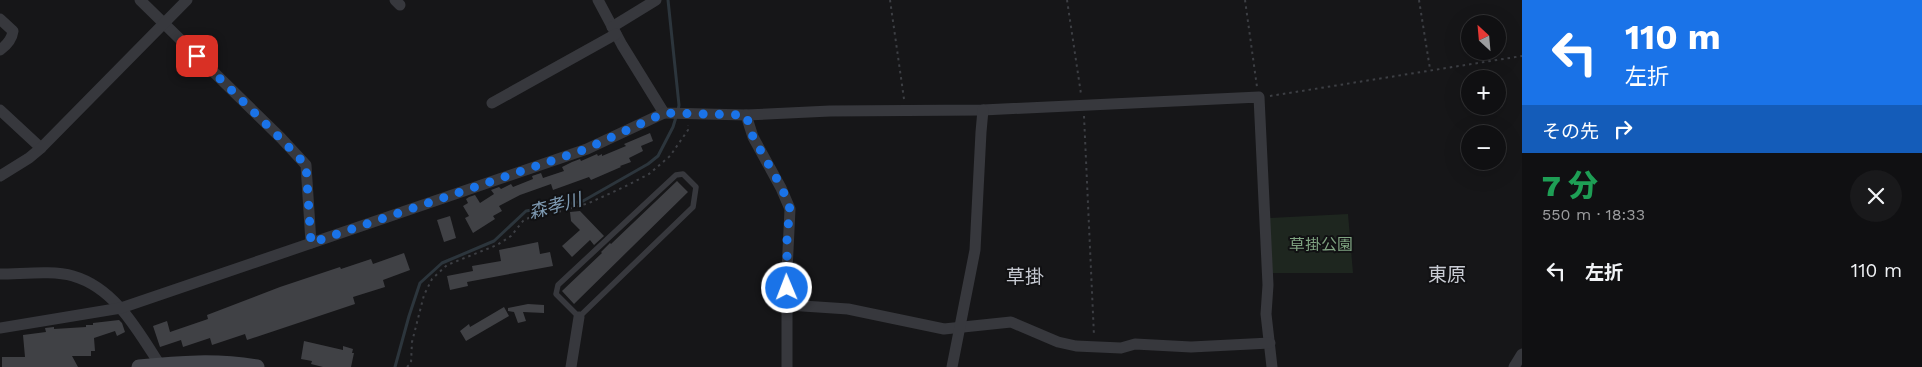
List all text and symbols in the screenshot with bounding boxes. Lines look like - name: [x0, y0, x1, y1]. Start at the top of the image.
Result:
- north arrow: [1461, 15, 1506, 60]
- map controls: [1461, 15, 1506, 170]
- text: 110 m: [1625, 16, 1721, 58]
- icon: left: [1542, 20, 1607, 85]
- pin: [176, 35, 218, 77]
- icon: arrive: [183, 42, 211, 70]
- text: 左折: [1625, 64, 1669, 89]
- button: +: [1461, 70, 1506, 115]
- icon: right: [1609, 115, 1637, 143]
- text: その先: [1542, 120, 1599, 143]
- button: −: [1461, 125, 1506, 170]
- text: 7 分: [1542, 168, 1598, 203]
- button: close: [1850, 170, 1902, 222]
- water label: 森孝川: [526, 188, 586, 223]
- text: 550 m · 18:33: [1542, 205, 1645, 224]
- park label: 草掛公園: [1289, 235, 1353, 254]
- icon: left: [1542, 257, 1570, 285]
- text: 110 m: [1851, 259, 1902, 282]
- position arrow: [760, 261, 812, 313]
- text: 左折: [1585, 261, 1623, 284]
- district label: 東原: [1428, 263, 1466, 286]
- district label: 草掛: [1006, 265, 1044, 288]

